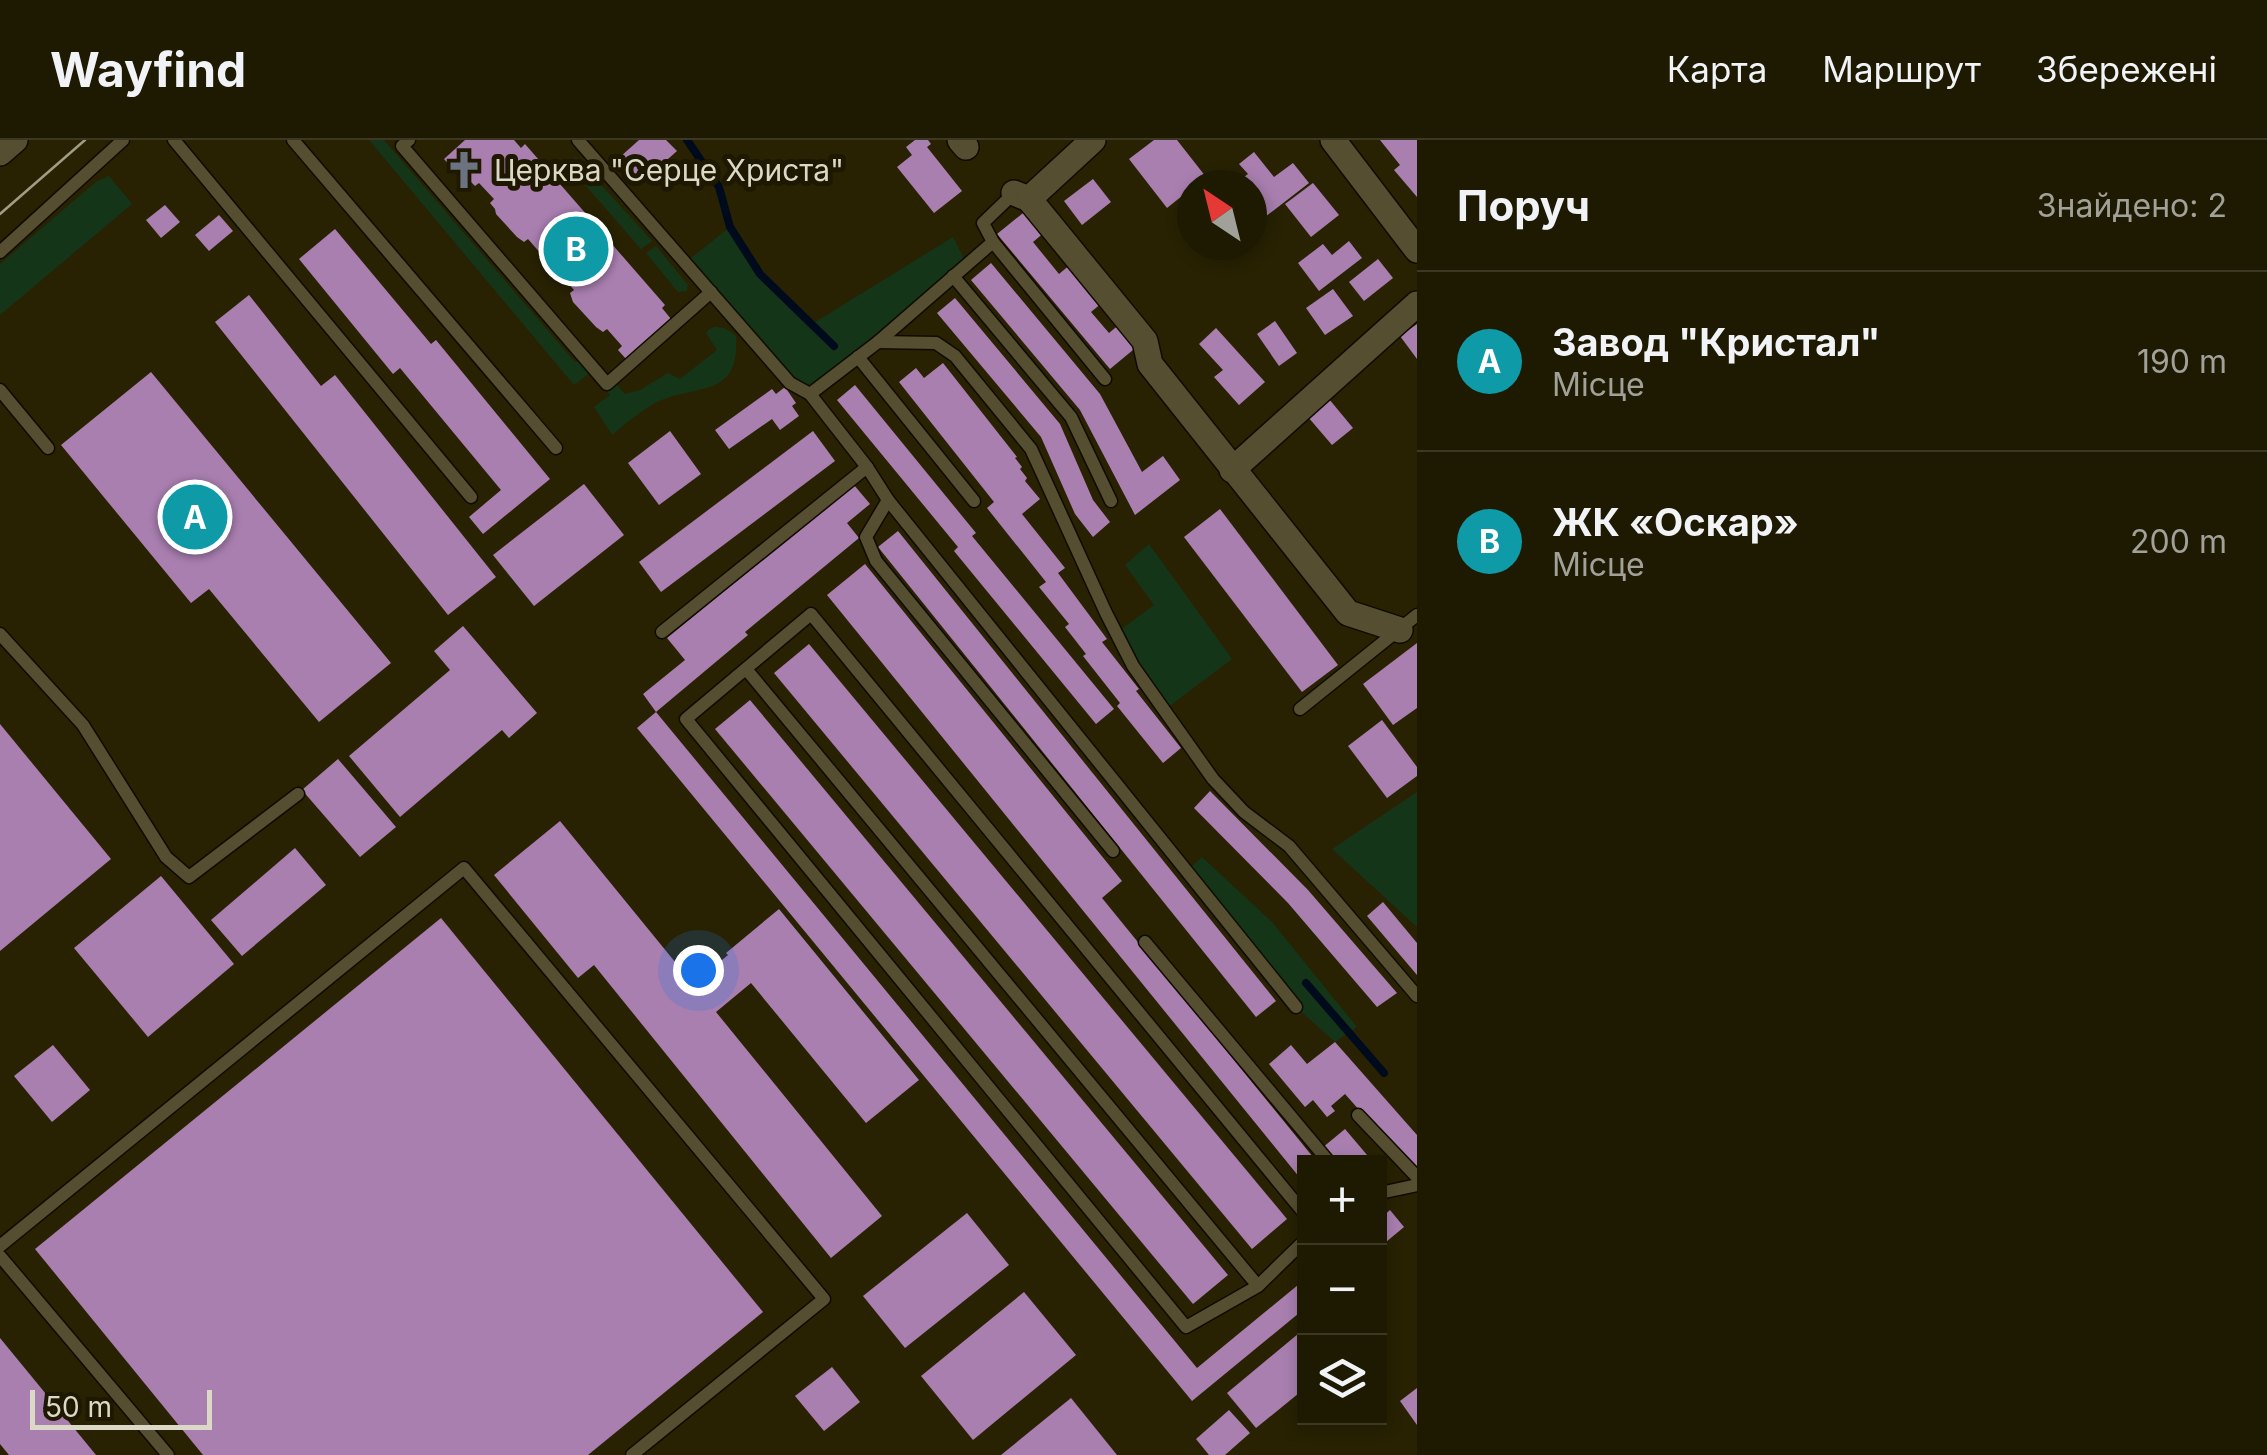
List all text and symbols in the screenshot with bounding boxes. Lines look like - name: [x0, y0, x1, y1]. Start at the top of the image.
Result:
- text: Wayfind: [50, 40, 246, 99]
- text: Карта: [1667, 48, 1767, 90]
- text: Маршрут: [1822, 48, 1981, 90]
- text: Збережені: [2036, 48, 2217, 90]
- church icon: Церква "Серце Христа": [443, 149, 485, 191]
- place label: Церква "Серце Христа": [494, 152, 844, 188]
- north arrow: [1177, 170, 1267, 260]
- text: Поруч: [1457, 180, 1590, 231]
- text: Знайдено: 2: [2037, 186, 2227, 225]
- pin: B: [544, 212, 608, 286]
- text: Завод "Кристал": [1552, 319, 1881, 365]
- text: A: [1478, 342, 1501, 381]
- text: 190 m: [2137, 342, 2227, 381]
- text: Місце: [1552, 365, 1645, 404]
- pin: A: [162, 480, 228, 554]
- text: ЖК «Оскар»: [1552, 499, 1799, 545]
- text: B: [1479, 522, 1500, 561]
- text: 200 m: [2130, 522, 2227, 561]
- text: Місце: [1552, 545, 1645, 584]
- your location: [673, 945, 724, 996]
- map controls: [1297, 1155, 1387, 1425]
- button: +: [1297, 1155, 1387, 1245]
- button: −: [1297, 1245, 1387, 1335]
- button: layers: [1297, 1335, 1387, 1425]
- scale bar: [30, 1385, 212, 1430]
- text: 50 m: [45, 1390, 112, 1424]

